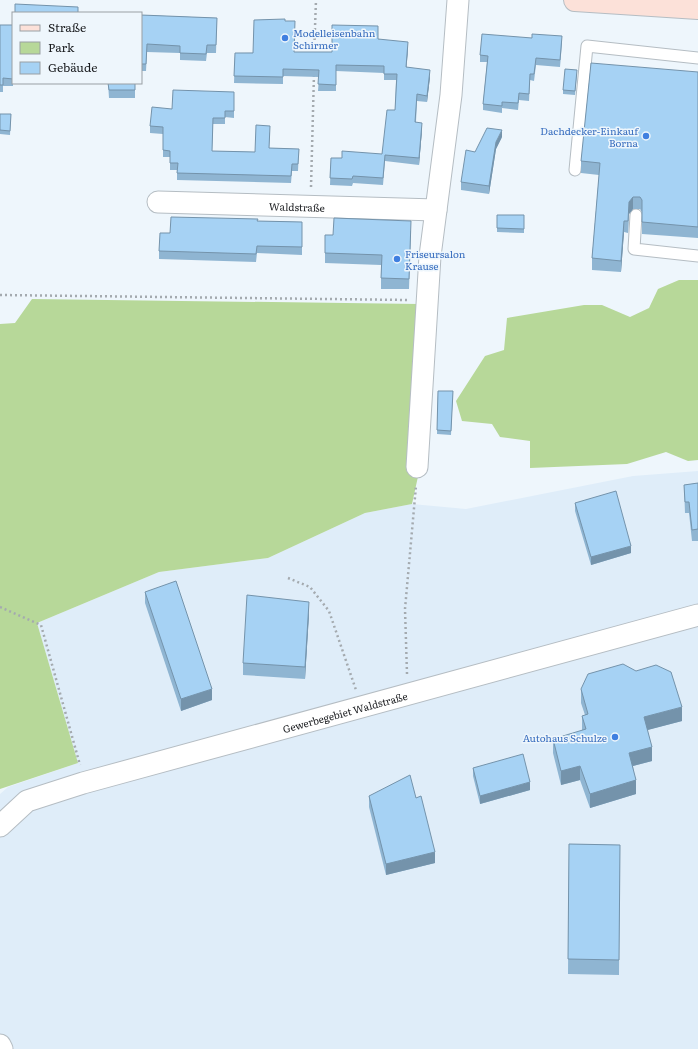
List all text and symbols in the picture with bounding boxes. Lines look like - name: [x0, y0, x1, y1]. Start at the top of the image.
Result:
- legend: [12, 12, 142, 84]
- text: Straße: [48, 18, 86, 36]
- place label: Modelleisenbahn Schirmer: [293, 25, 376, 52]
- marker: Modelleisenbahn Schirmer: [280, 33, 290, 43]
- text: Park: [48, 38, 75, 56]
- text: Gebäude: [48, 58, 97, 76]
- place label: Dachdecker-Einkauf Borna: [540, 123, 639, 150]
- marker: Dachdecker-Einkauf Borna: [641, 131, 651, 141]
- street label: Waldstraße: [269, 198, 325, 214]
- place label: Friseursalon Krause: [405, 246, 466, 273]
- marker: Friseursalon Krause: [392, 254, 402, 264]
- street label: Gewerbegebiet Waldstraße: [281, 687, 409, 736]
- place label: Autohaus Schulze: [523, 730, 607, 745]
- marker: Autohaus Schulze: [610, 732, 620, 742]

